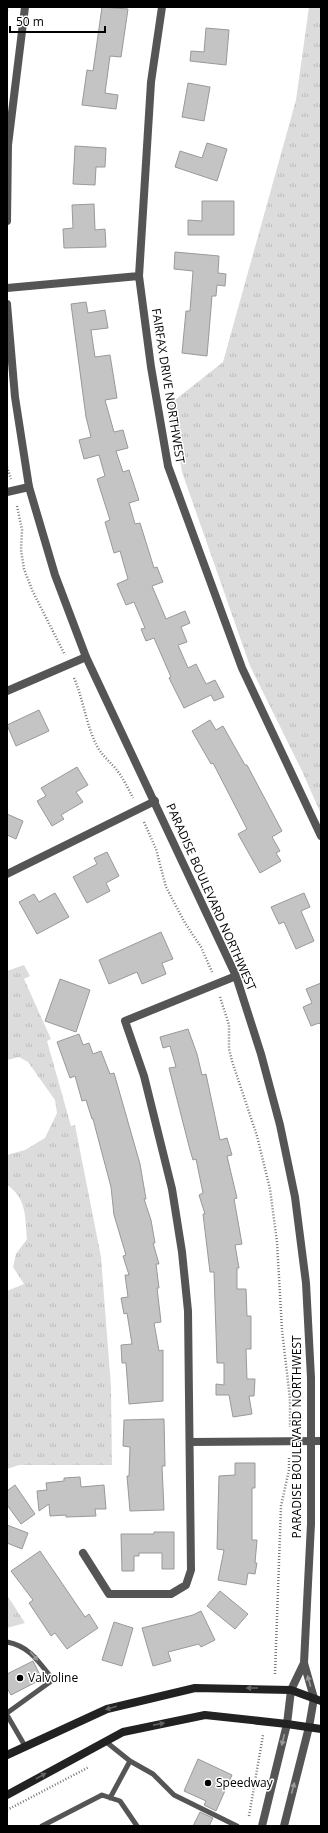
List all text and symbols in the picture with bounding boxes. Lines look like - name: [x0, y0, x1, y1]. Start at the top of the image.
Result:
- scale bar: [10, 8, 105, 34]
- text: 50 m: [16, 13, 44, 30]
- street label: FAIRFAX DRIVE NORTHWEST: [148, 307, 189, 465]
- street label: PARADISE BOULEVARD NORTHWEST: [162, 801, 261, 993]
- street label: PARADISE BOULEVARD NORTHWEST: [288, 1335, 305, 1539]
- one-way arrow: [30, 1651, 39, 1661]
- place label: Valvoline: [28, 1669, 78, 1686]
- marker: Valvoline: [15, 1673, 25, 1683]
- one-way arrow: [306, 1675, 312, 1687]
- one-way arrow: [245, 1685, 258, 1691]
- one-way arrow: [104, 1705, 116, 1711]
- one-way arrow: [153, 1721, 165, 1727]
- one-way arrow: [279, 1734, 285, 1747]
- one-way arrow: [35, 1772, 47, 1779]
- place label: Speedway: [216, 1774, 274, 1791]
- marker: Speedway: [203, 1778, 213, 1788]
- one-way arrow: [291, 1782, 297, 1795]

